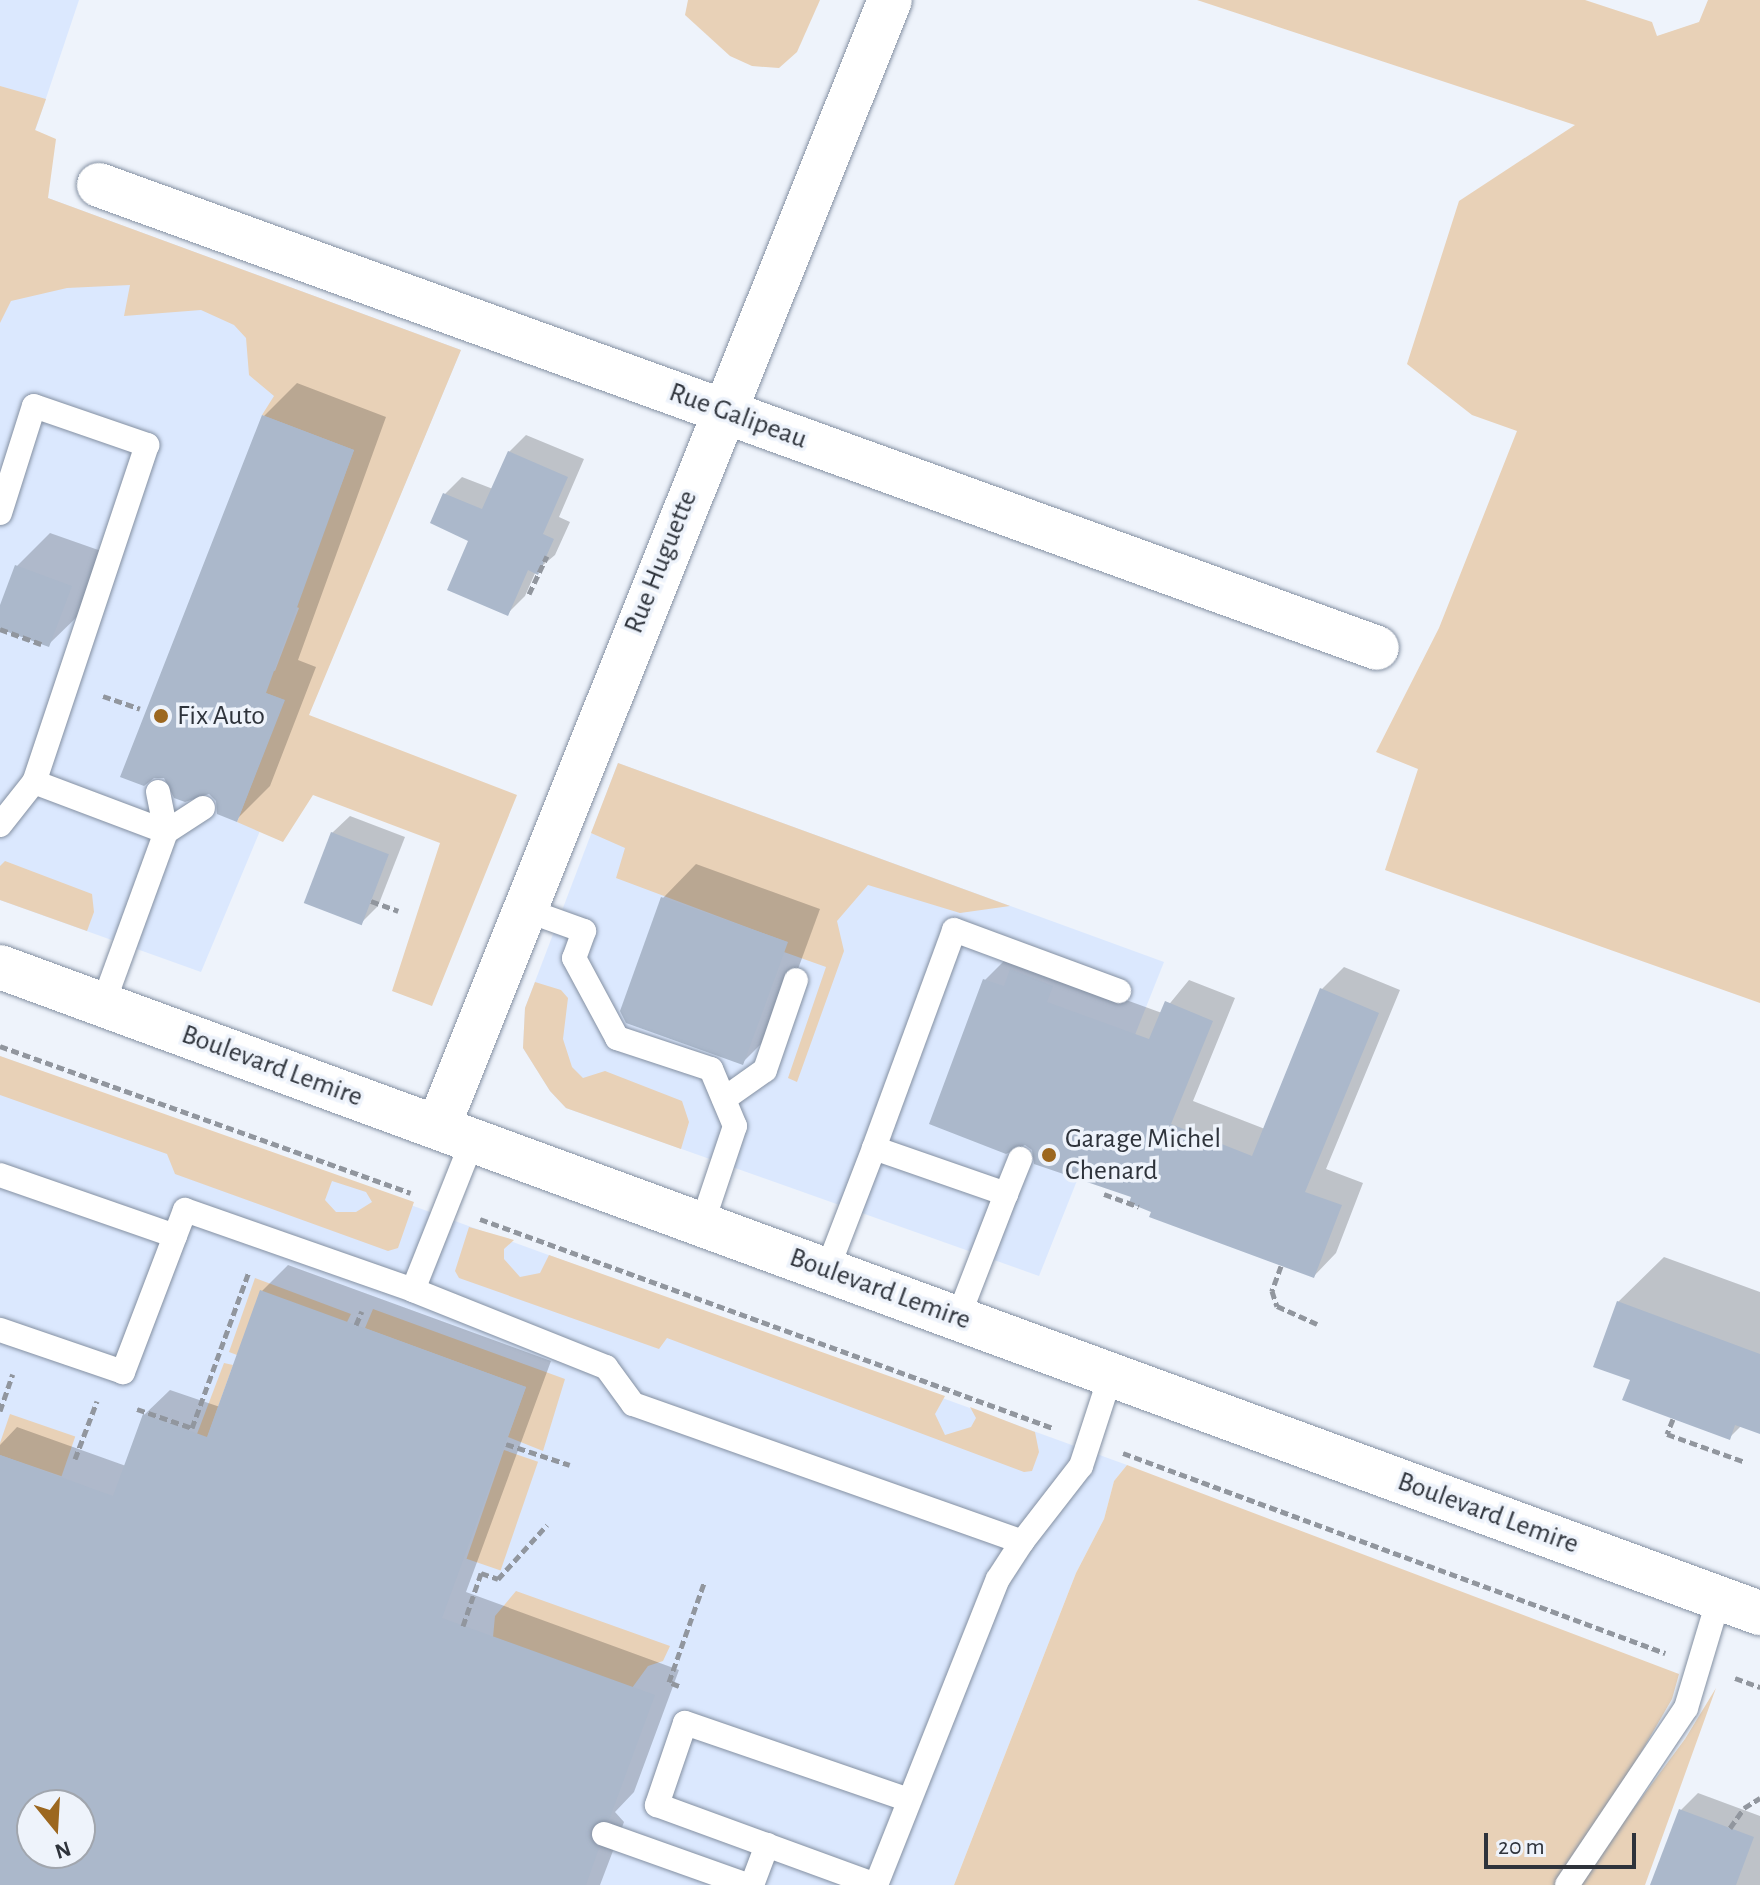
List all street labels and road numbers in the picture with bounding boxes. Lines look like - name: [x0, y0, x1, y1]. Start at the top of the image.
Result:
- street label: Rue Galipeau: [664, 376, 812, 456]
- street label: Rue Huguette: [617, 486, 705, 638]
- street label: Boulevard Lemire: [177, 1018, 367, 1114]
- street label: Boulevard Lemire: [785, 1241, 975, 1337]
- street label: Boulevard Lemire: [1393, 1465, 1583, 1561]

